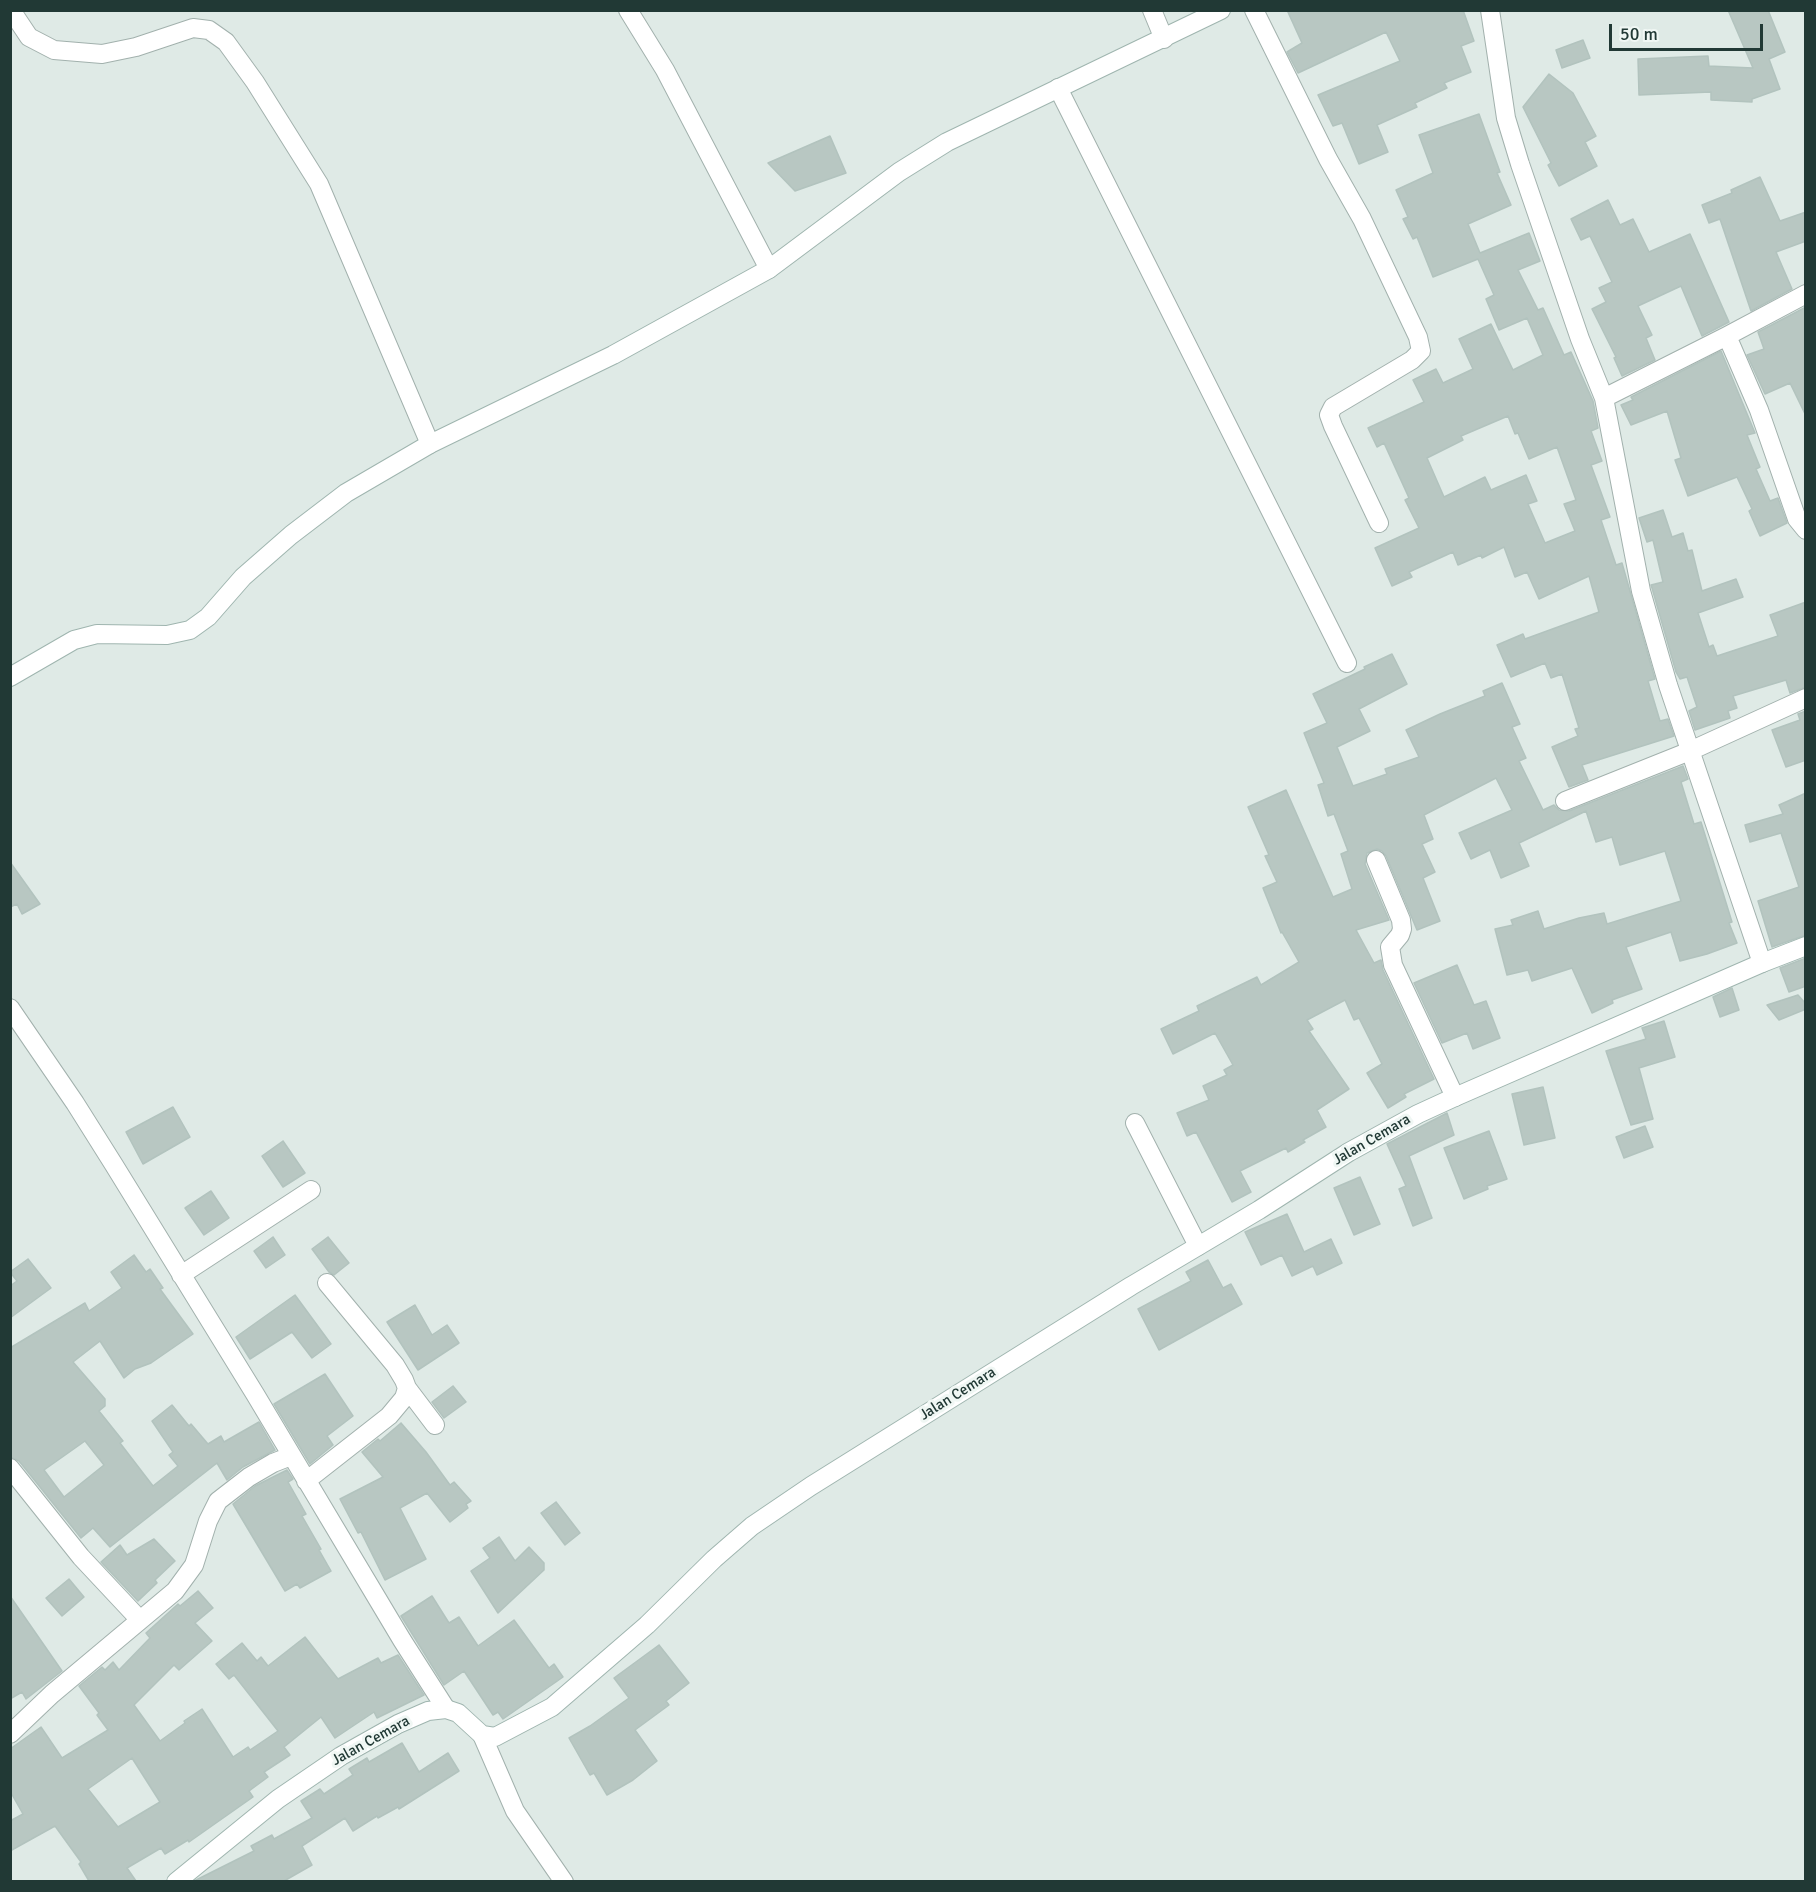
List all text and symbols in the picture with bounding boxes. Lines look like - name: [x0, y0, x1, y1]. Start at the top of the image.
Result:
- scale bar: [1612, 12, 1766, 50]
- text: 50 m: [1620, 23, 1658, 45]
- street label: Jalan Cemara: [1330, 1111, 1414, 1169]
- street label: Jalan Cemara: [917, 1363, 999, 1425]
- street label: Jalan Cemara: [329, 1712, 413, 1770]

